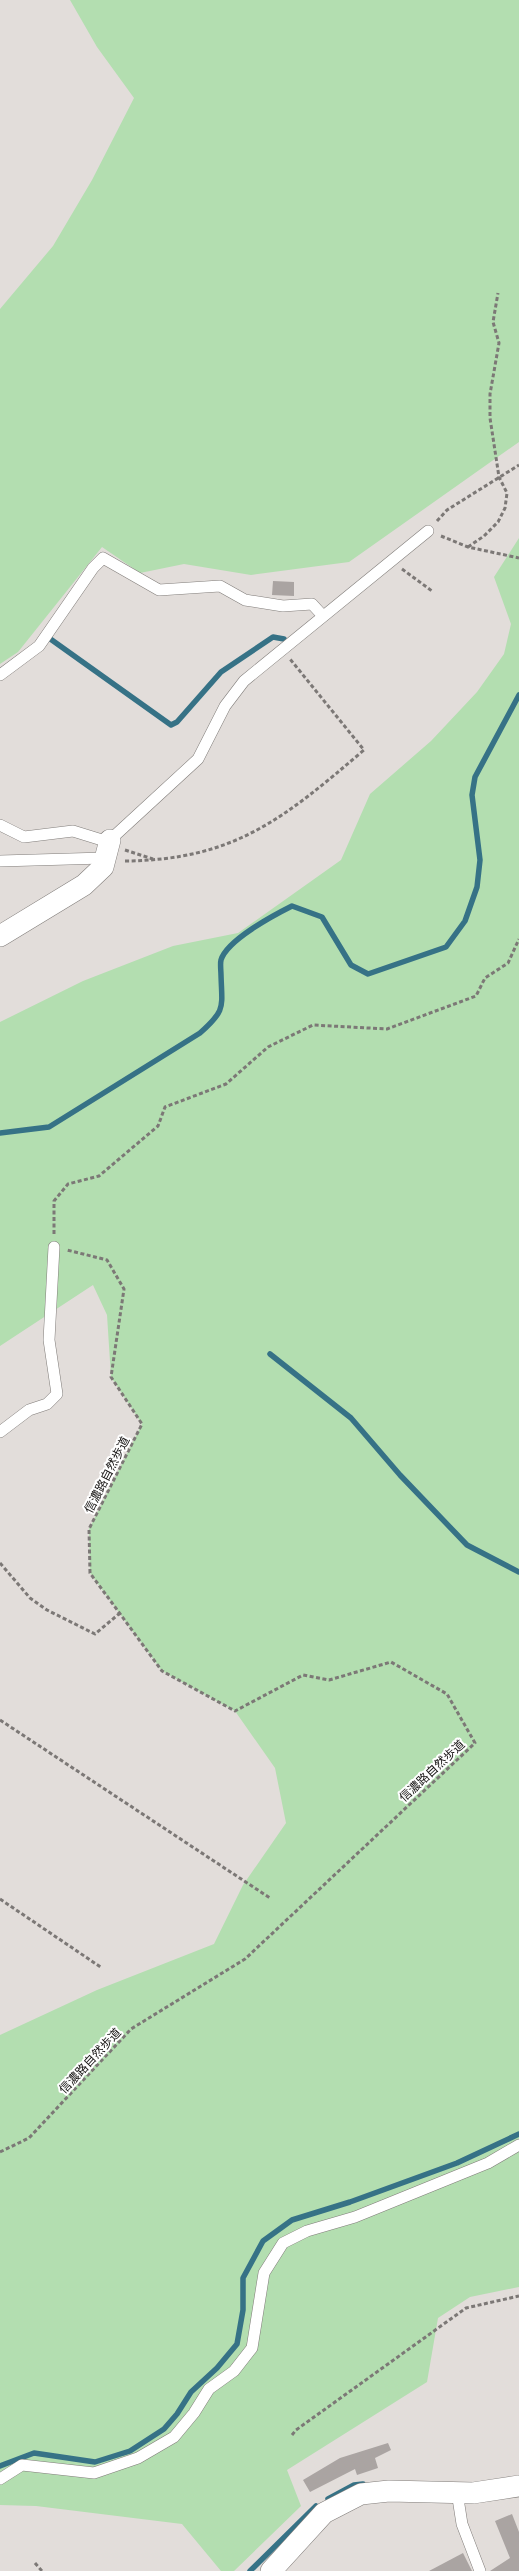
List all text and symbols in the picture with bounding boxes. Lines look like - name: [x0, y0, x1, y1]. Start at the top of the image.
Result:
- street label: 信濃路自然歩道: [81, 1434, 132, 1516]
- street label: 信濃路自然歩道: [396, 1736, 467, 1805]
- street label: 信濃路自然歩道: [55, 2025, 124, 2096]

